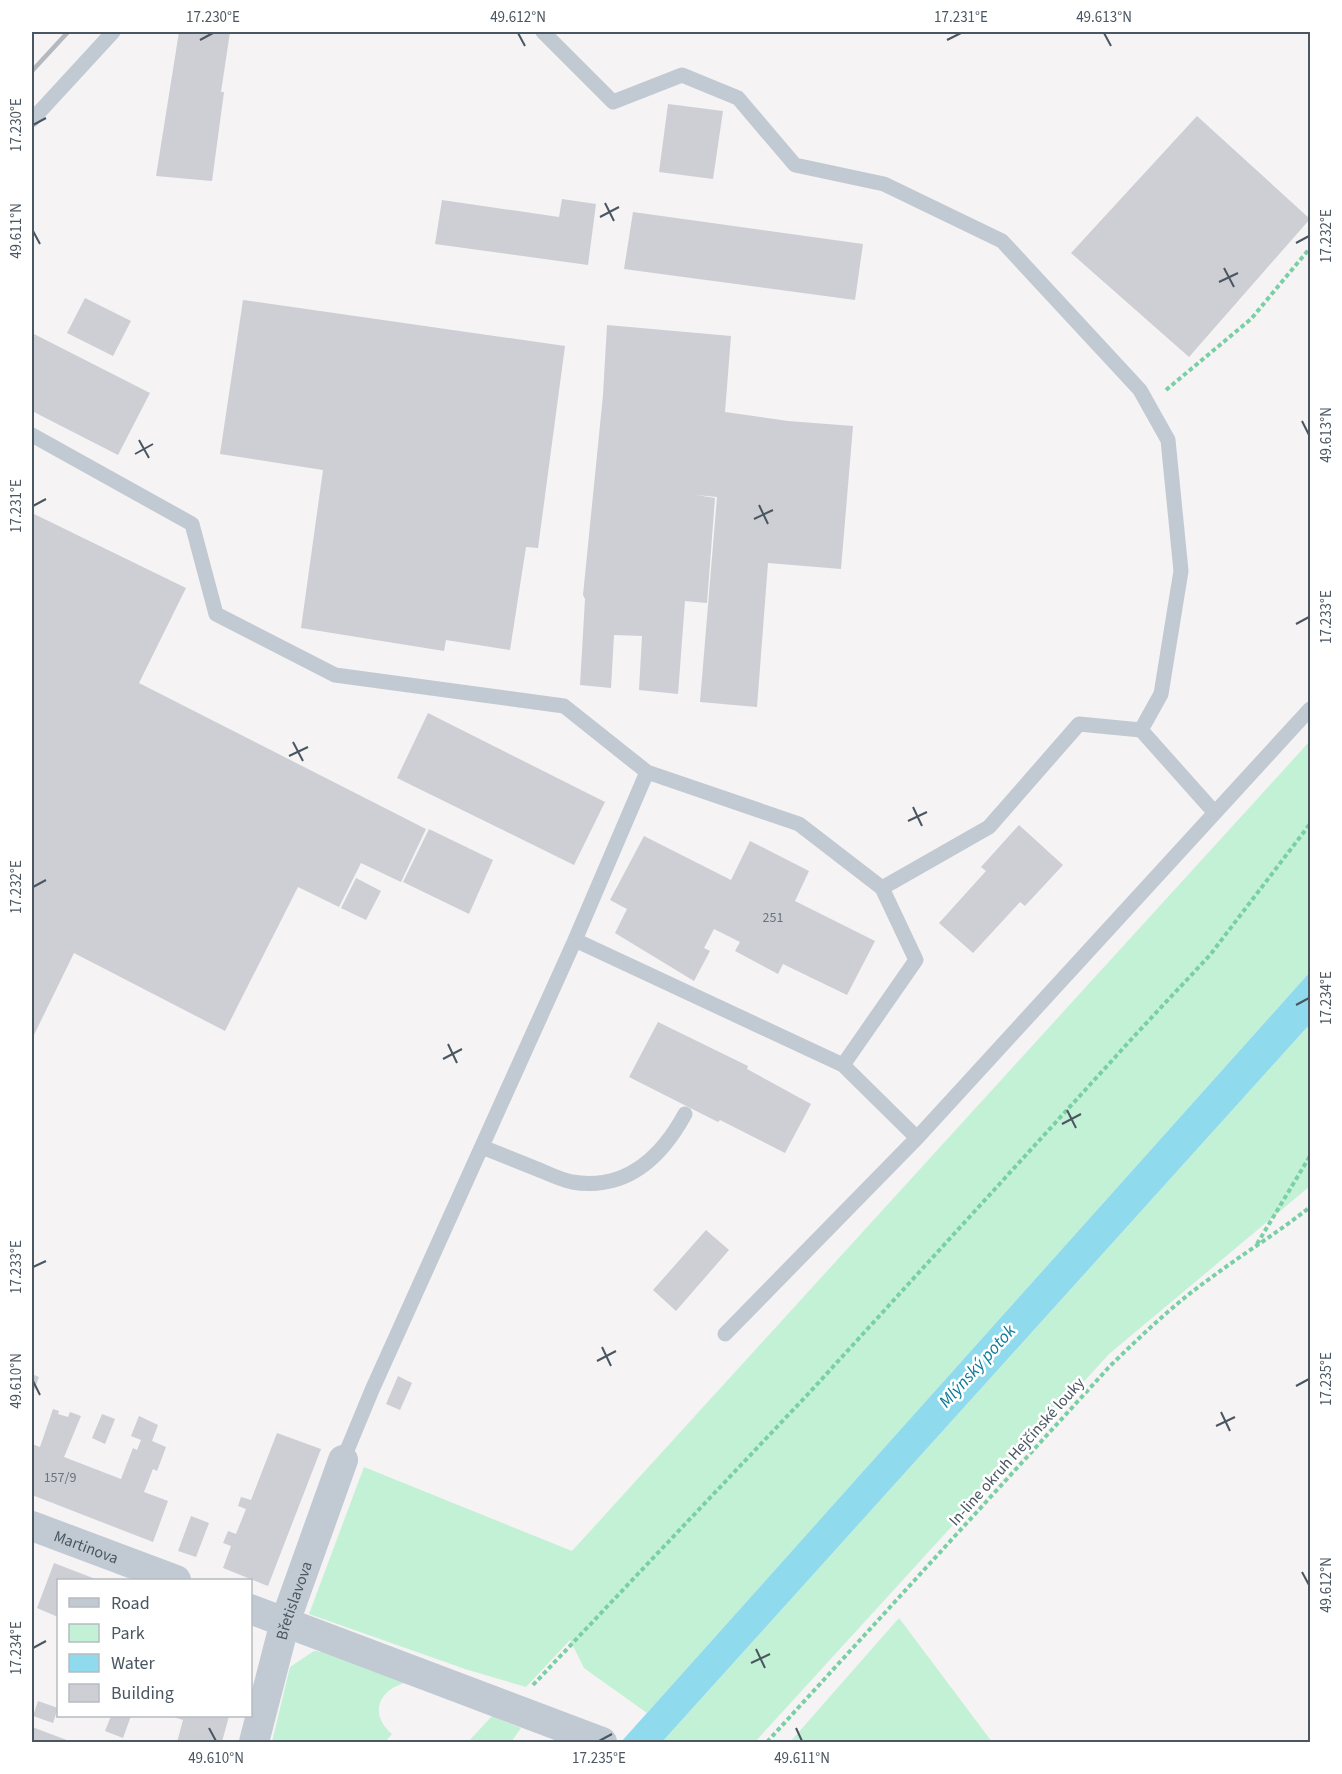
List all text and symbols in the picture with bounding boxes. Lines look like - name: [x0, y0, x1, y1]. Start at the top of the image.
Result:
- text: 17.230°E: [186, 7, 240, 28]
- text: 49.612°N: [490, 7, 546, 28]
- text: 17.231°E: [934, 7, 988, 28]
- text: 49.613°N: [1076, 7, 1132, 28]
- text: 17.230°E: [6, 98, 27, 152]
- text: 49.611°N: [6, 203, 27, 259]
- text: 17.232°E: [1316, 209, 1337, 263]
- text: 49.613°N: [1316, 407, 1337, 463]
- text: 17.231°E: [6, 479, 27, 533]
- text: 17.233°E: [1316, 590, 1337, 644]
- text: 17.232°E: [6, 860, 27, 914]
- house number: 251: [763, 908, 783, 928]
- text: 17.234°E: [1316, 971, 1337, 1025]
- text: 17.233°E: [6, 1240, 27, 1294]
- water label: Mlýnský potok: [933, 1319, 1022, 1414]
- text: 17.235°E: [1316, 1352, 1337, 1406]
- text: 49.610°N: [6, 1353, 27, 1409]
- street label: In-line okruh Hejčínské louky: [944, 1372, 1090, 1531]
- house number: 157/9: [44, 1468, 76, 1488]
- street label: Martinova: [51, 1525, 121, 1569]
- text: 49.612°N: [1316, 1557, 1337, 1613]
- street label: Břetislavova: [271, 1558, 318, 1642]
- legend: [57, 1579, 252, 1717]
- text: Road: [111, 1591, 150, 1616]
- text: 17.234°E: [6, 1621, 27, 1675]
- text: Park: [111, 1621, 145, 1646]
- text: Water: [111, 1651, 155, 1676]
- text: Building: [111, 1681, 174, 1706]
- text: 49.610°N: [188, 1748, 244, 1769]
- text: 17.235°E: [572, 1748, 626, 1769]
- text: 49.611°N: [774, 1748, 830, 1769]

